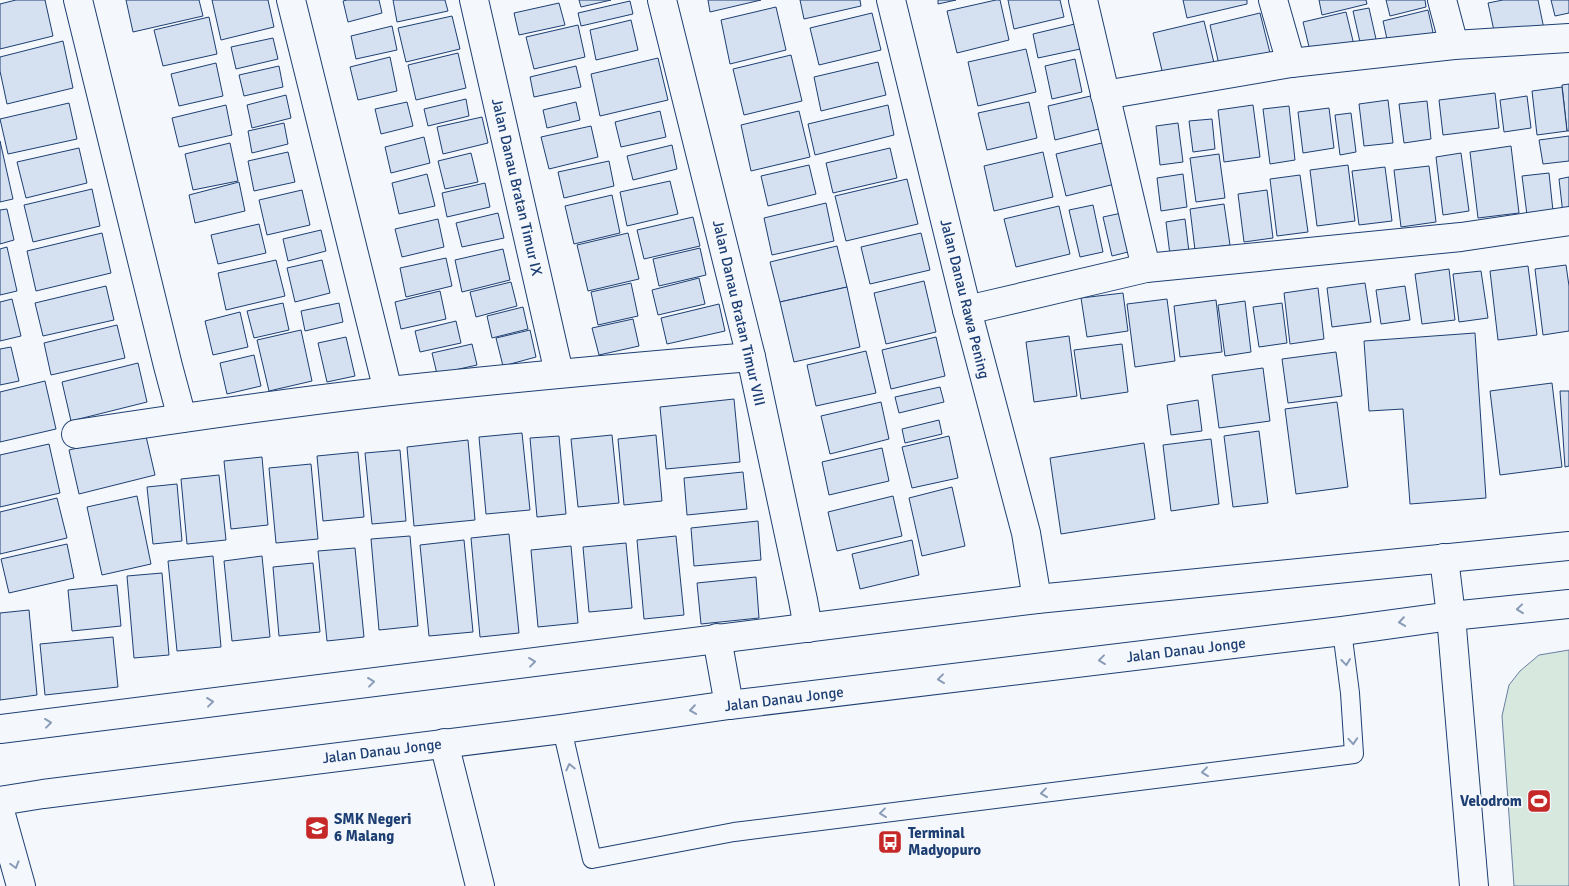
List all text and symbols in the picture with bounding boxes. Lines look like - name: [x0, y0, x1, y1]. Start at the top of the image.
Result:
- street label: Jalan Danau Bratan Timur IX: [488, 96, 546, 278]
- street label: Jalan Danau Rawa Pening: [936, 217, 994, 381]
- street label: Jalan Danau Bratan Timur VIII: [709, 218, 769, 408]
- one-way arrow: [1516, 603, 1524, 614]
- one-way arrow: [1398, 617, 1407, 627]
- street label: Jalan Danau Jonge: [1125, 634, 1247, 666]
- one-way arrow: [1098, 654, 1106, 665]
- one-way arrow: [528, 657, 536, 668]
- one-way arrow: [1340, 658, 1351, 666]
- one-way arrow: [936, 674, 945, 684]
- one-way arrow: [367, 677, 375, 688]
- street label: Jalan Danau Jonge: [723, 683, 845, 715]
- one-way arrow: [206, 697, 214, 708]
- one-way arrow: [688, 705, 697, 715]
- one-way arrow: [45, 718, 53, 729]
- street label: Jalan Danau Jonge: [321, 735, 443, 767]
- one-way arrow: [1348, 737, 1359, 745]
- one-way arrow: [565, 762, 576, 771]
- one-way arrow: [1201, 767, 1210, 777]
- one-way arrow: [1040, 787, 1048, 798]
- sports icon: Velodrom: [1526, 788, 1552, 814]
- place label: Velodrom: [1460, 792, 1522, 810]
- one-way arrow: [879, 807, 887, 818]
- place label: SMK Negeri 6 Malang: [334, 810, 411, 845]
- school or university icon: SMK Negeri 6 Malang: [304, 815, 330, 841]
- place label: Terminal Madyopuro: [908, 824, 981, 859]
- bus stop icon: Terminal Madyopuro: [877, 829, 903, 855]
- one-way arrow: [10, 861, 20, 869]

